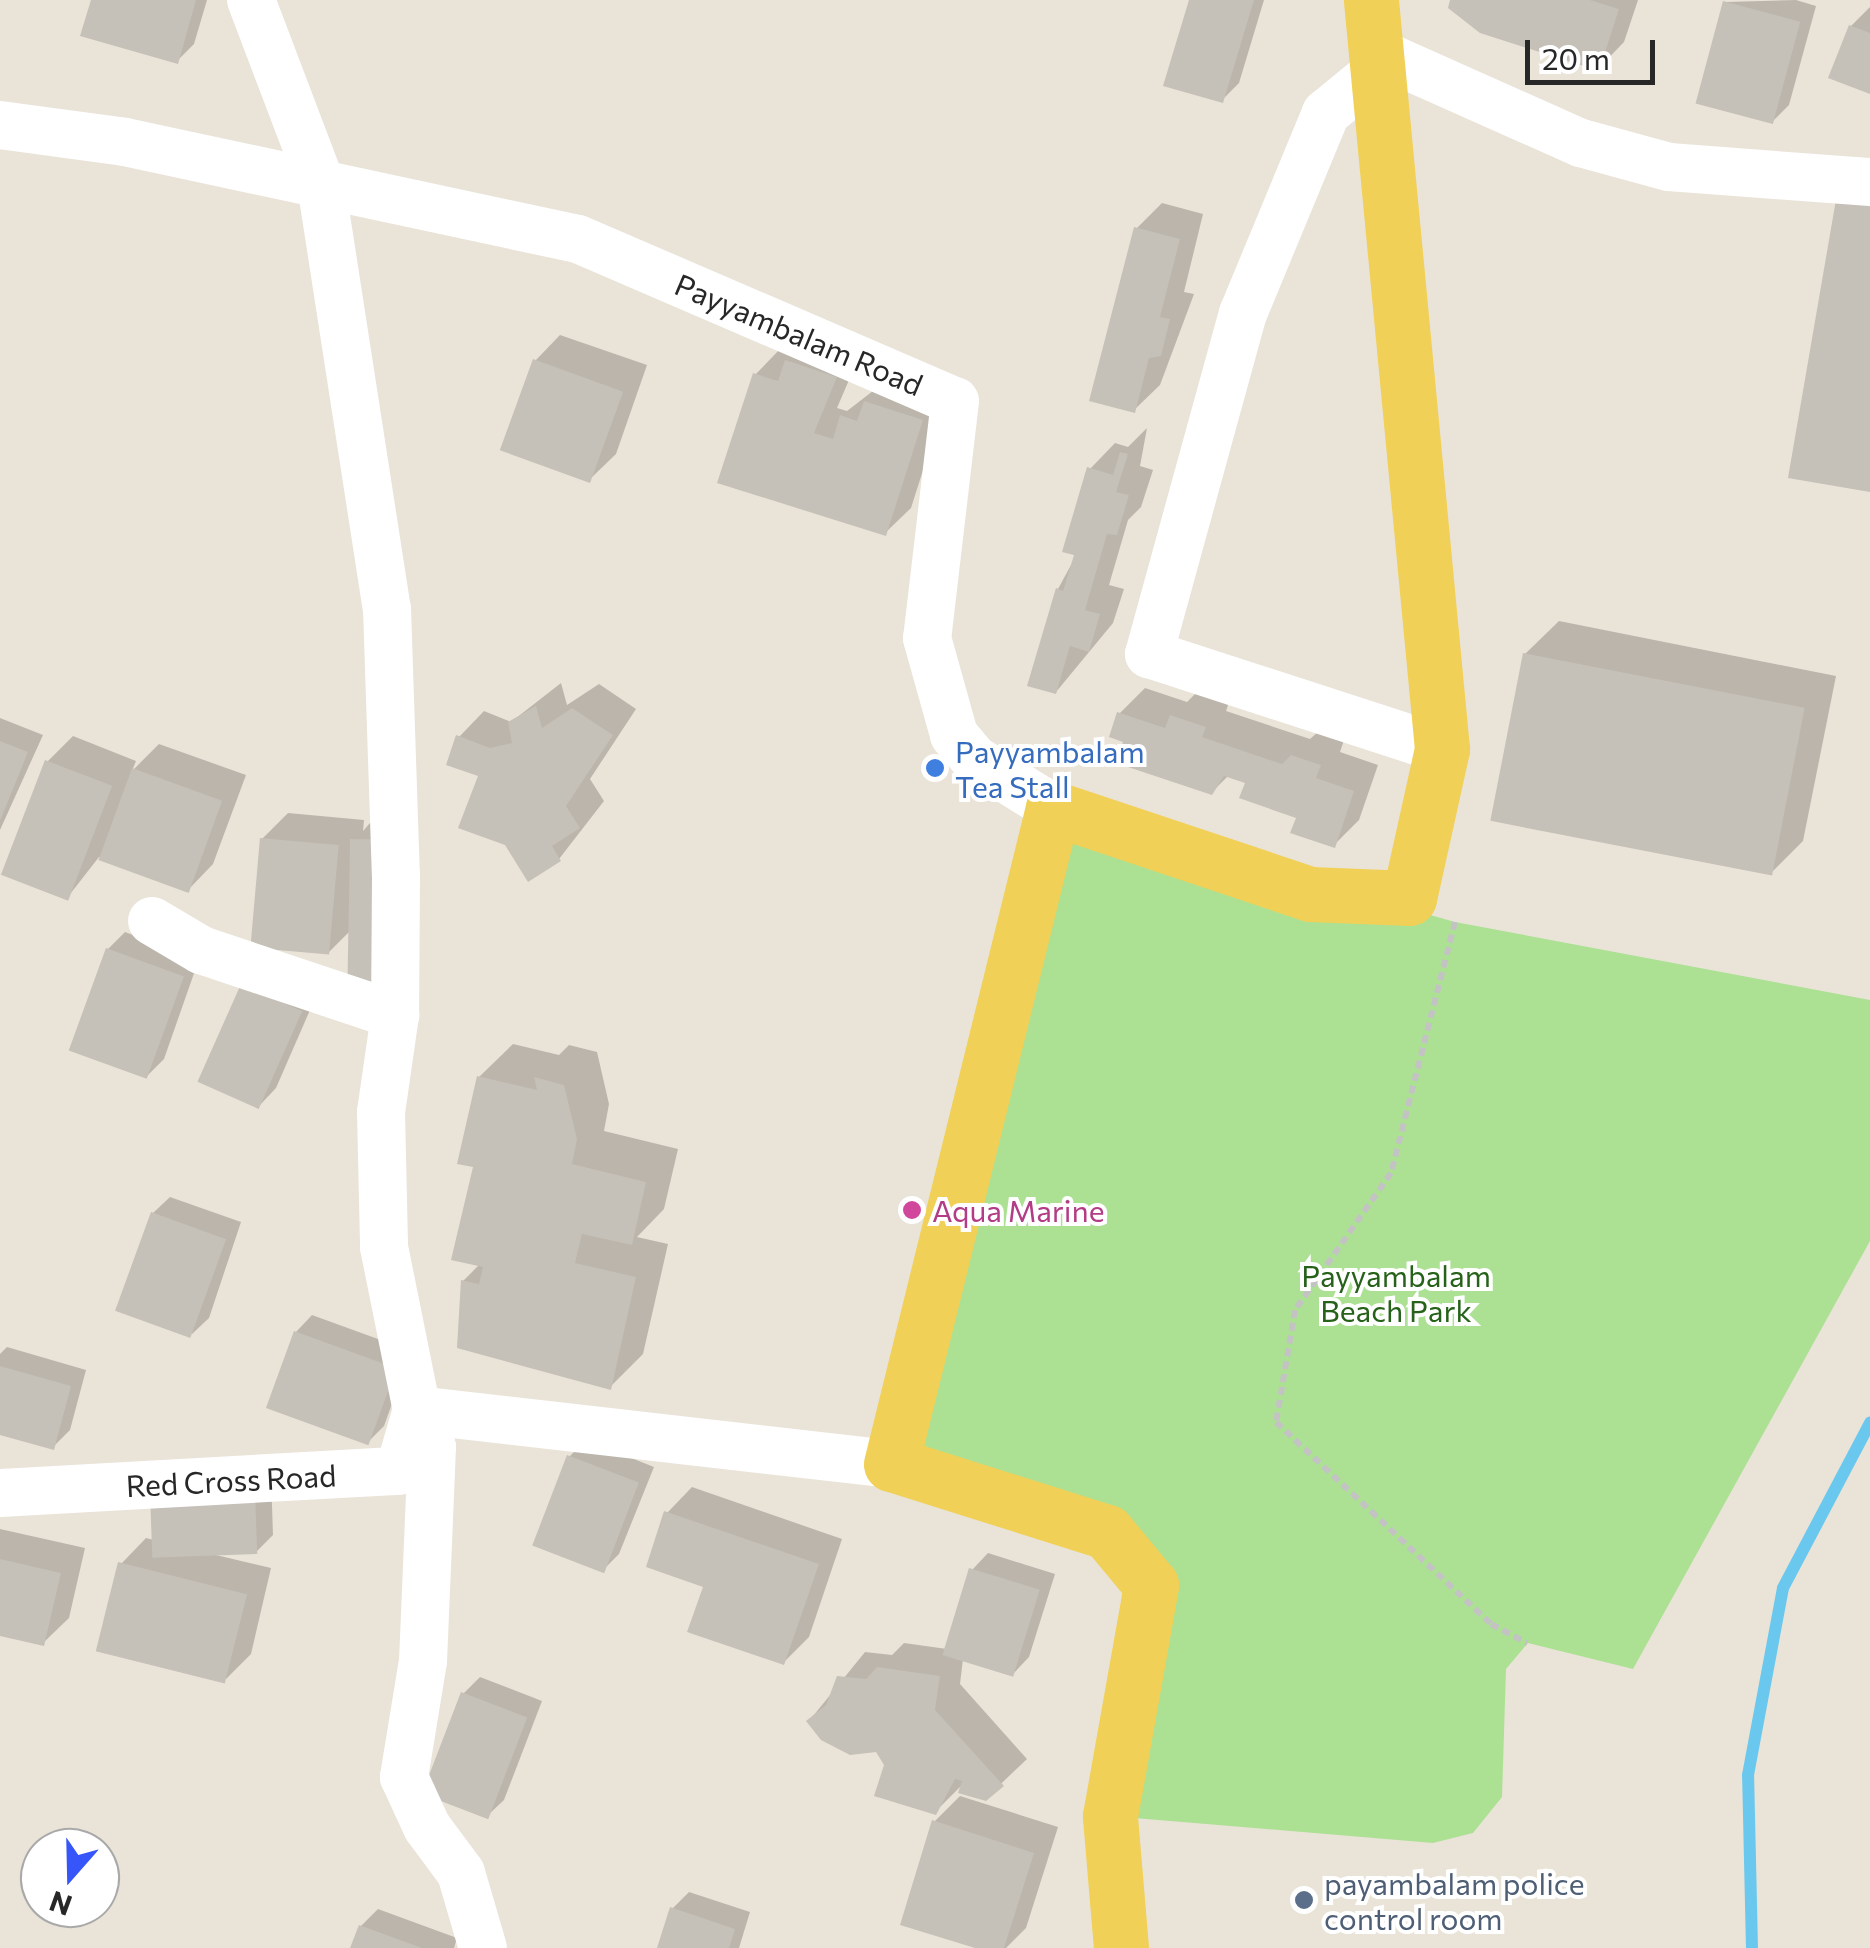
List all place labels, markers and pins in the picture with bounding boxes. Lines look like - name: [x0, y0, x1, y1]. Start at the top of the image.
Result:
- place label: Payyambalam Tea Stall: [955, 733, 1145, 804]
- marker: Payyambalam Tea Stall: [924, 757, 946, 779]
- place label: Aqua Marine: [932, 1192, 1105, 1228]
- marker: Aqua Marine: [901, 1199, 923, 1221]
- place label: payambalam police control room: [1324, 1865, 1585, 1936]
- marker: payambalam police control room: [1293, 1889, 1315, 1911]

